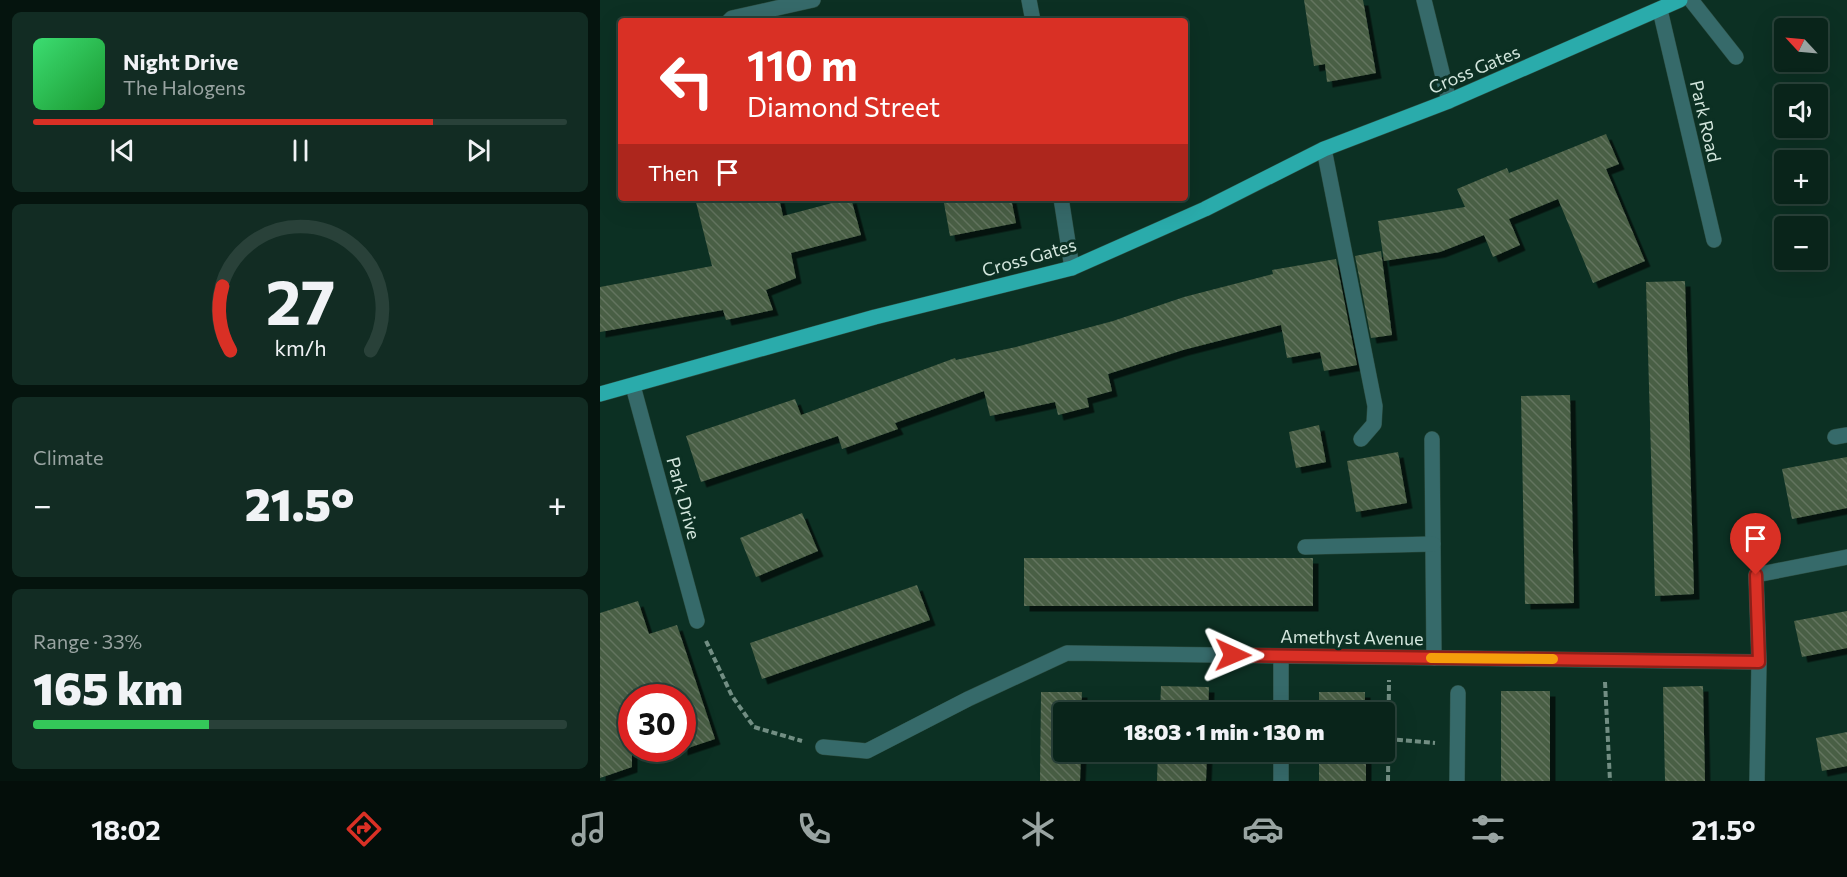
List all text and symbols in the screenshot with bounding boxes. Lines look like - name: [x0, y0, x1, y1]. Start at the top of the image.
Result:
- north arrow: [1774, 18, 1828, 72]
- map controls: [1774, 18, 1828, 270]
- text: 110 m: [747, 38, 858, 90]
- street label: Cross Gates: [1425, 40, 1523, 98]
- icon: left: [648, 42, 726, 120]
- text: Night Drive: [123, 48, 238, 75]
- text: The Halogens: [123, 75, 246, 99]
- street label: Park Road: [1686, 78, 1726, 164]
- button: sound: [1774, 84, 1828, 138]
- text: Diamond Street: [747, 90, 940, 123]
- icon: previous: [106, 134, 139, 167]
- icon: pause: [284, 134, 317, 167]
- icon: next: [462, 134, 495, 167]
- button: +: [1774, 150, 1828, 204]
- icon: arrive: [711, 156, 744, 189]
- text: Then: [648, 159, 699, 186]
- button: −: [1774, 216, 1828, 270]
- street label: Cross Gates: [979, 233, 1079, 281]
- text: 27: [265, 263, 335, 339]
- text: km/h: [274, 335, 326, 361]
- text: Climate: [33, 445, 103, 469]
- street label: Park Drive: [662, 454, 706, 542]
- text: 21.5°: [245, 475, 355, 530]
- text: −: [33, 483, 52, 524]
- text: +: [548, 483, 567, 524]
- pin: [1730, 513, 1781, 575]
- icon: arrive: [1739, 522, 1772, 555]
- position arrow: [1201, 623, 1265, 687]
- street label: Amethyst Avenue: [1280, 625, 1424, 649]
- text: Range · 33%: [33, 629, 142, 653]
- text: 165 km: [33, 659, 183, 714]
- speed limit sign: 30: [618, 684, 696, 762]
- text: 18:03 · 1 min · 130 m: [1123, 718, 1325, 745]
- icon: directions: [343, 808, 385, 850]
- icon: music: [568, 808, 610, 850]
- icon: phone: [793, 808, 835, 850]
- icon: climate: [1017, 808, 1059, 850]
- icon: car: [1242, 808, 1284, 850]
- icon: filters: [1467, 808, 1509, 850]
- text: 18:02: [91, 813, 161, 846]
- text: 21.5°: [1691, 813, 1756, 846]

